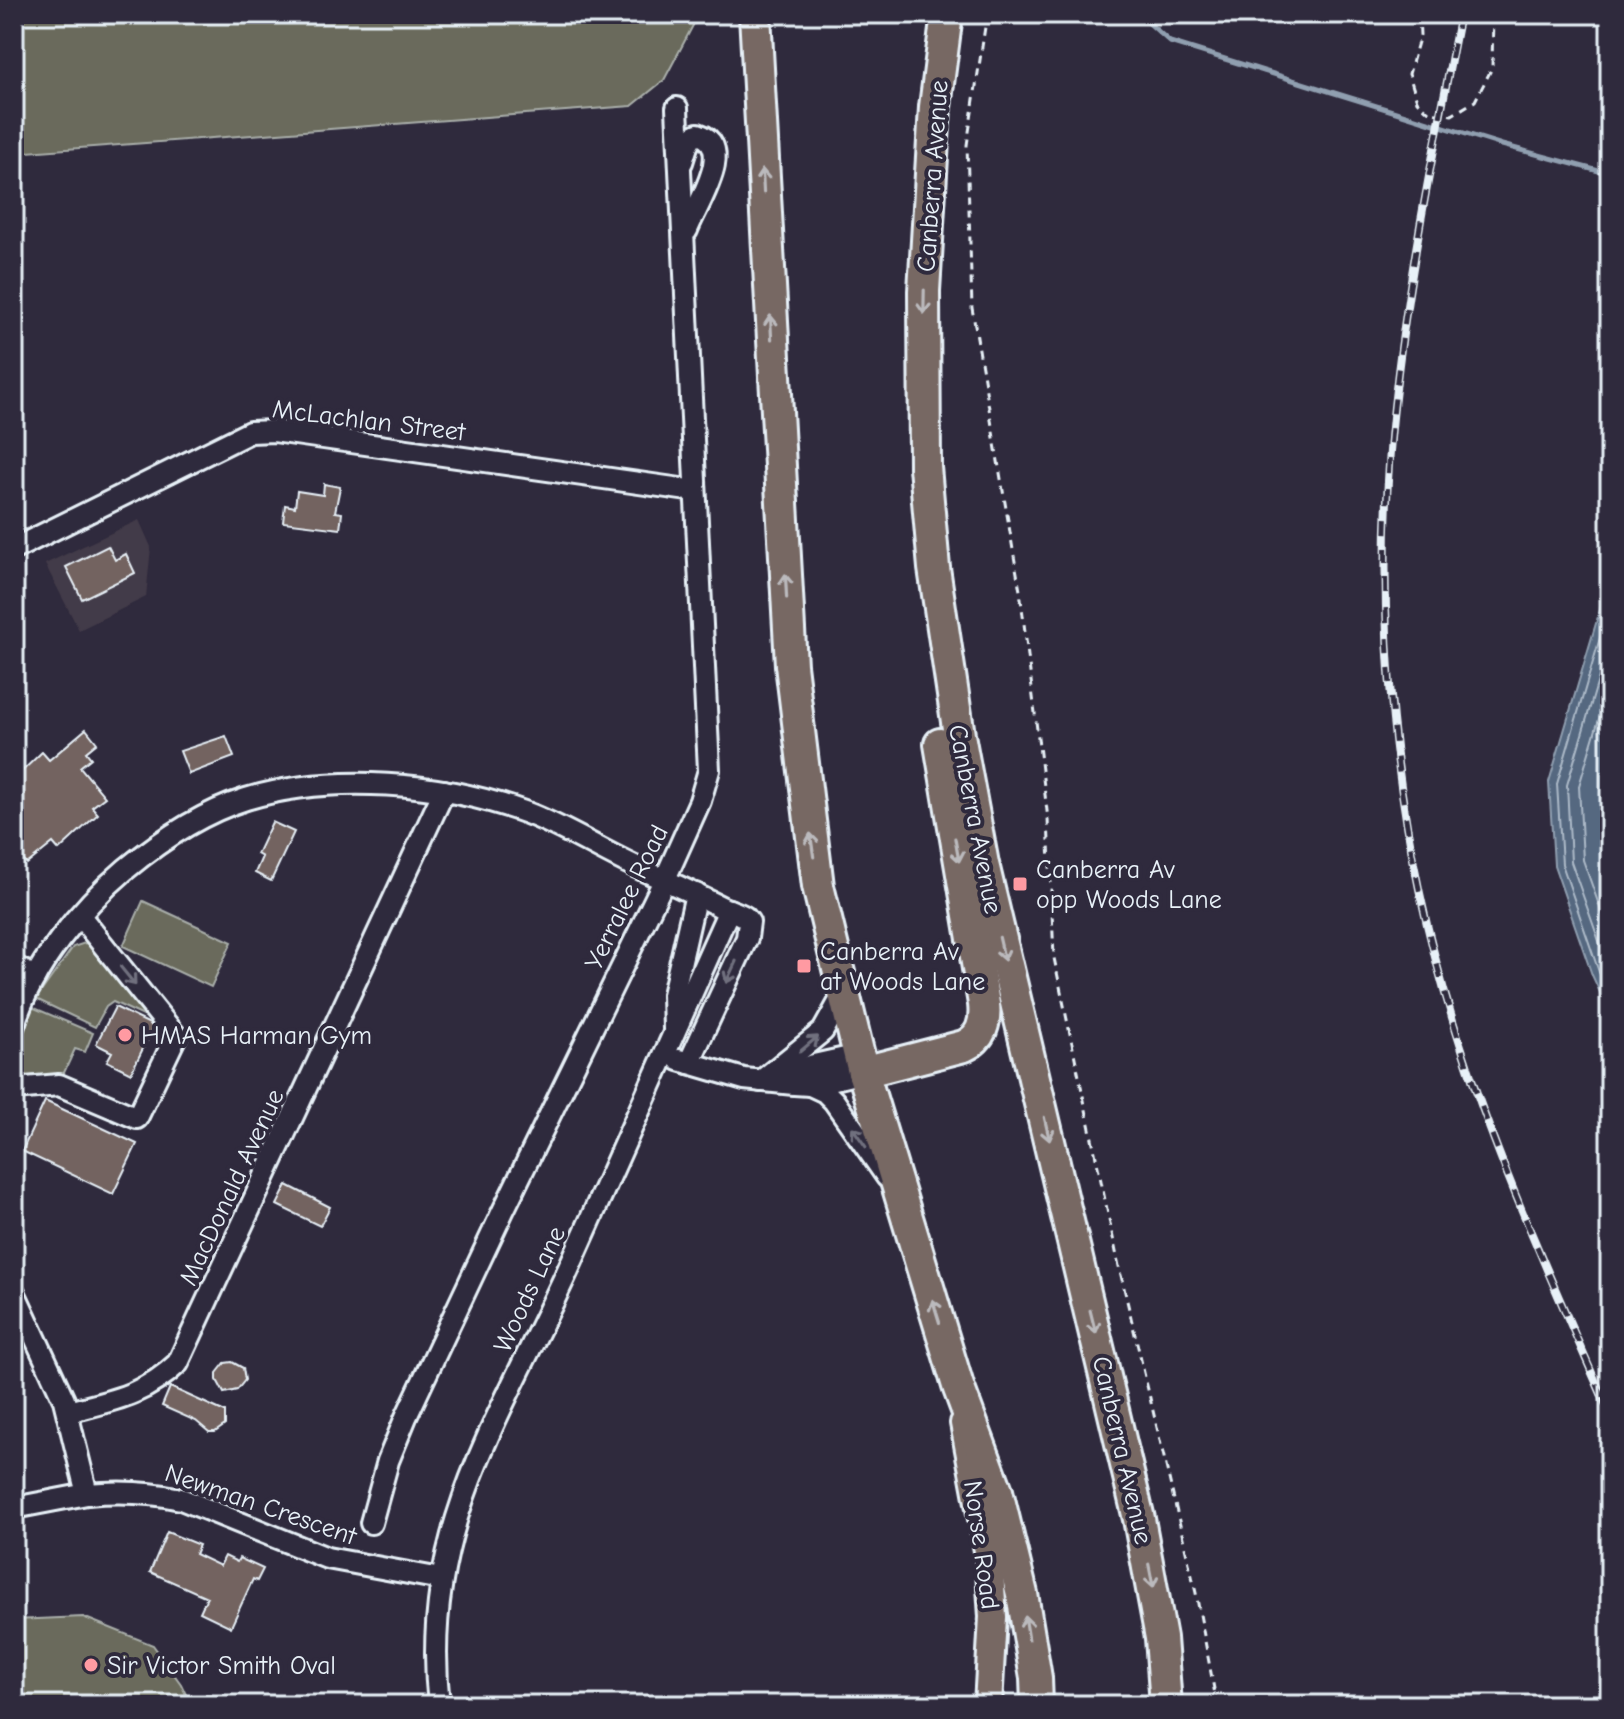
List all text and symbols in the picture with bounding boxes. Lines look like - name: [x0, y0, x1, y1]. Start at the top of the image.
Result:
- street label: Canberra Avenue: [911, 79, 955, 273]
- one-way arrow: [756, 168, 771, 195]
- one-way arrow: [916, 288, 931, 315]
- one-way arrow: [763, 314, 778, 341]
- street label: McLachlan Street: [271, 394, 469, 448]
- one-way arrow: [778, 573, 793, 600]
- street label: Canberra Avenue: [942, 722, 1008, 916]
- street label: Yerralee Road: [579, 820, 675, 975]
- one-way arrow: [804, 833, 819, 858]
- one-way arrow: [951, 837, 966, 863]
- place label: Canberra Av opp Woods Lane: [1036, 855, 1222, 915]
- marker: Canberra Av opp Woods Lane: [1011, 875, 1029, 893]
- one-way arrow: [996, 935, 1011, 961]
- place label: Canberra Av at Woods Lane: [820, 937, 985, 997]
- marker: Canberra Av at Woods Lane: [795, 957, 813, 975]
- one-way arrow: [723, 960, 738, 984]
- one-way arrow: [119, 965, 137, 986]
- place label: HMAS Harman Gym: [141, 1021, 372, 1051]
- marker: HMAS Harman Gym: [116, 1026, 134, 1044]
- one-way arrow: [798, 1035, 818, 1053]
- street label: MacDonald Avenue: [173, 1085, 291, 1290]
- one-way arrow: [1040, 1116, 1055, 1142]
- one-way arrow: [851, 1126, 867, 1148]
- street label: Woods Lane: [488, 1222, 572, 1357]
- one-way arrow: [928, 1299, 942, 1324]
- one-way arrow: [1087, 1309, 1102, 1335]
- street label: Canberra Avenue: [1086, 1353, 1158, 1547]
- street label: Newman Crescent: [161, 1458, 362, 1552]
- street label: Norse Road: [957, 1479, 1005, 1611]
- one-way arrow: [1144, 1563, 1159, 1588]
- one-way arrow: [1019, 1616, 1034, 1641]
- place label: Sir Victor Smith Oval: [107, 1651, 336, 1681]
- marker: Sir Victor Smith Oval: [82, 1656, 100, 1674]

